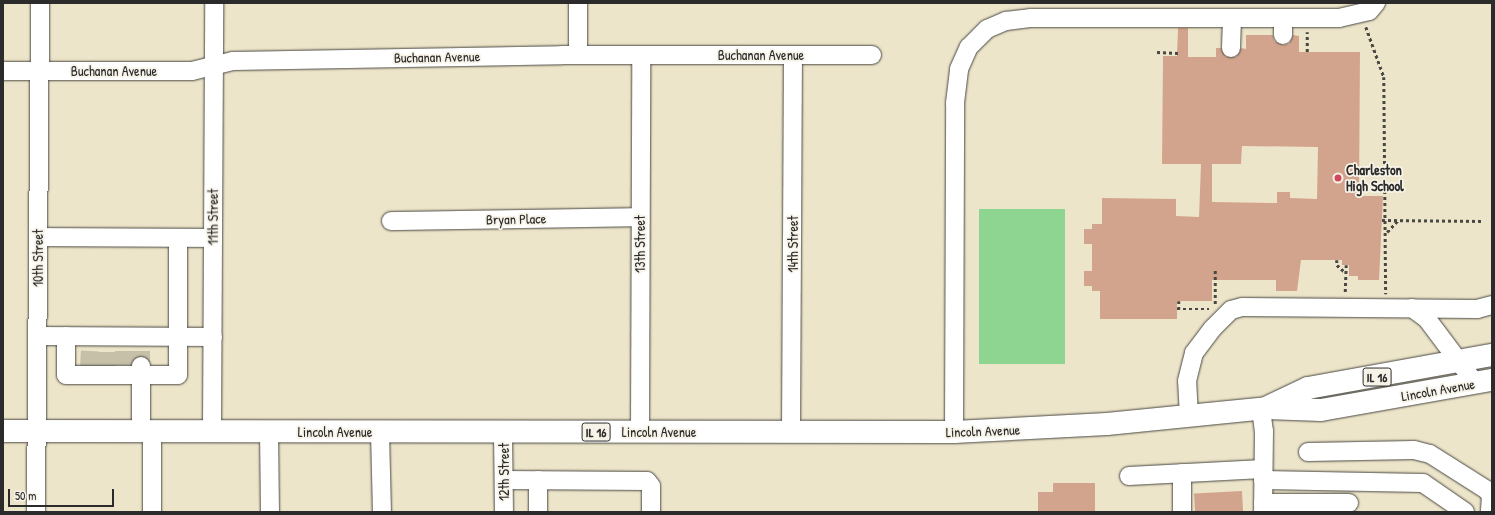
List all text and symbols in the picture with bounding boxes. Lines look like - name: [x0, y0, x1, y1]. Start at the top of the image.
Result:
- street label: Buchanan Avenue: [718, 47, 804, 63]
- street label: Buchanan Avenue: [394, 48, 480, 66]
- street label: Buchanan Avenue: [71, 63, 157, 79]
- place label: Charleston High School: [1346, 162, 1404, 194]
- marker: Charleston High School: [1333, 173, 1343, 183]
- street label: 11th Street: [205, 189, 221, 245]
- street label: Bryan Place: [486, 210, 546, 228]
- street label: 13th Street: [632, 215, 648, 273]
- street label: 14th Street: [785, 216, 801, 272]
- street label: 10th Street: [30, 229, 46, 287]
- road number: IL 16: [1362, 366, 1392, 388]
- street label: Lincoln Avenue: [1400, 375, 1476, 405]
- road number: IL 16: [581, 421, 611, 443]
- street label: Lincoln Avenue: [945, 421, 1021, 441]
- street label: Lincoln Avenue: [298, 424, 372, 440]
- street label: Lincoln Avenue: [622, 424, 696, 440]
- street label: 12th Street: [496, 443, 512, 501]
- scale bar: [10, 481, 116, 507]
- text: 50 m: [15, 487, 36, 504]

